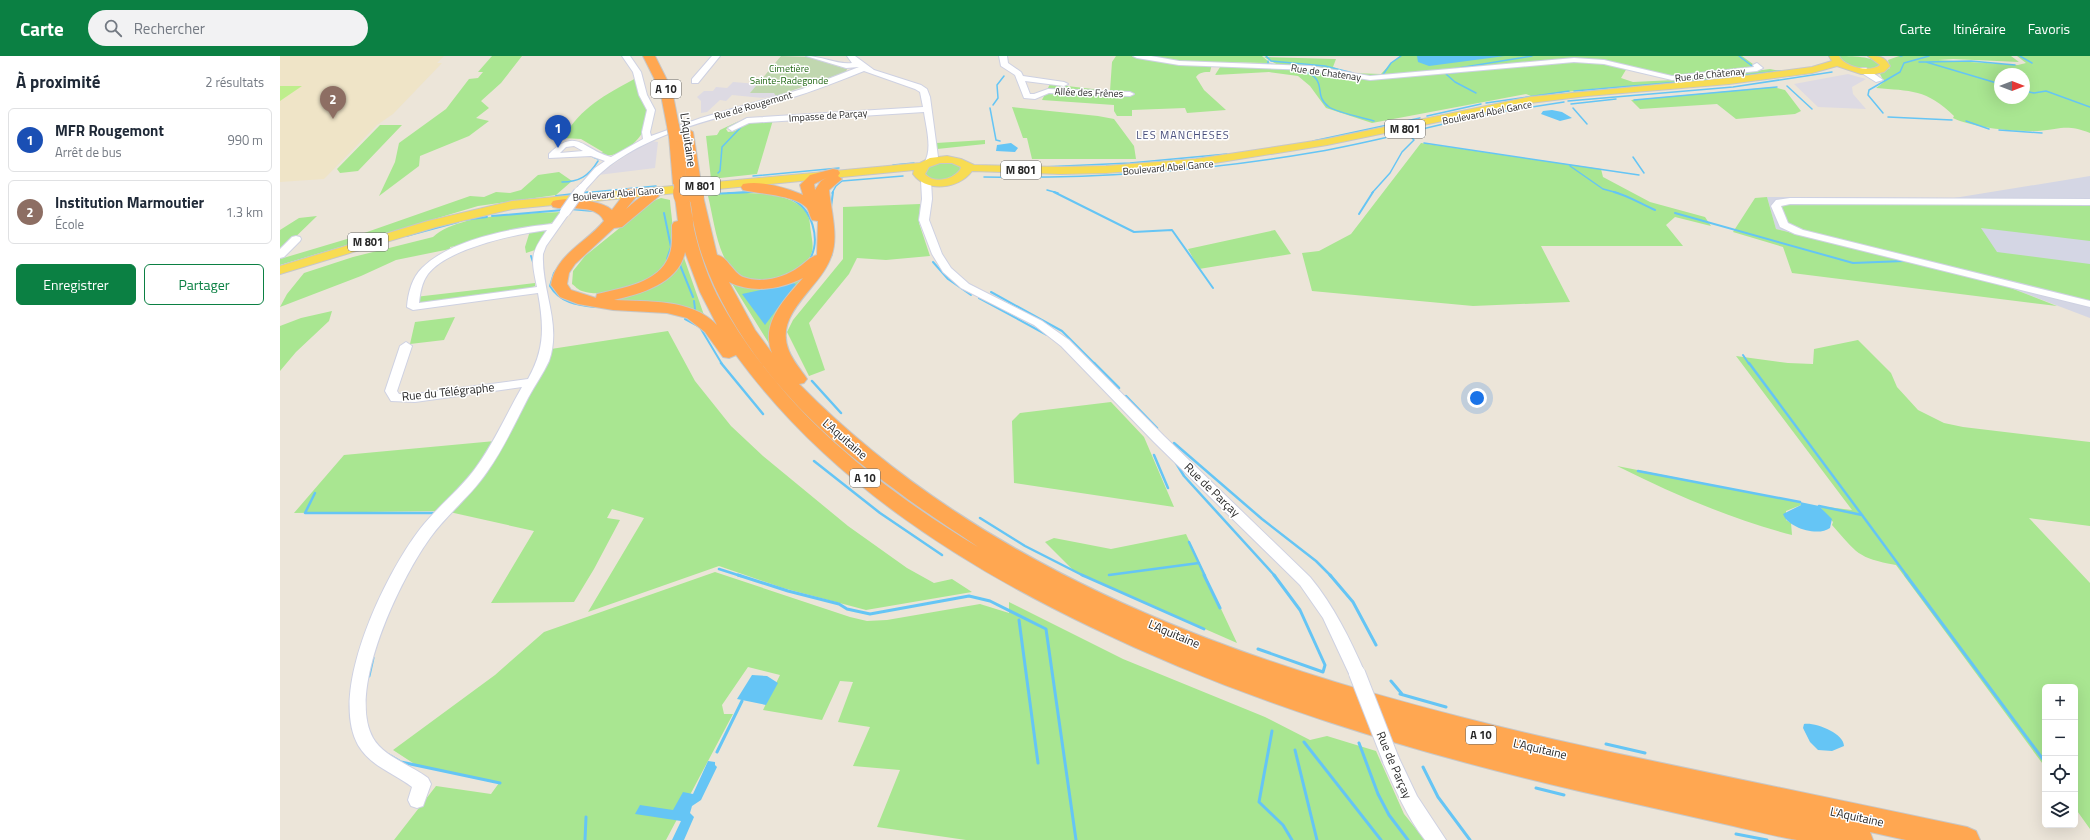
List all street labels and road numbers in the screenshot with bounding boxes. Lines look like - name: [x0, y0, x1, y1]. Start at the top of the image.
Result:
- street label: Rue de Chatenay: [1290, 60, 1362, 85]
- street label: Rue de Châtenay: [1674, 63, 1746, 86]
- road number: A 10: [651, 80, 681, 98]
- street label: Allée des Frênes: [1054, 84, 1124, 101]
- street label: Rue de Rougemont: [712, 87, 794, 124]
- street label: Boulevard Abel Gance: [1441, 96, 1533, 129]
- street label: Impasse de Parçay: [788, 105, 868, 126]
- street label: L'Aquitaine: [675, 112, 702, 168]
- road number: M 801: [1385, 120, 1425, 138]
- street label: Boulevard Abel Gance: [1122, 156, 1214, 179]
- road number: M 801: [1001, 161, 1041, 179]
- road number: M 801: [680, 177, 720, 195]
- street label: Boulevard Abel Gance: [572, 182, 664, 205]
- road number: M 801: [348, 233, 388, 251]
- street label: Rue du Télégraphe: [401, 377, 495, 406]
- street label: L'Aquitaine: [819, 414, 872, 464]
- street label: Rue de Parçay: [1180, 458, 1245, 521]
- road number: A 10: [850, 469, 880, 487]
- street label: L'Aquitaine: [1145, 614, 1203, 653]
- road number: A 10: [1466, 726, 1496, 744]
- street label: Rue de Parçay: [1372, 728, 1417, 802]
- street label: L'Aquitaine: [1511, 733, 1569, 764]
- street label: L'Aquitaine: [1829, 802, 1886, 831]

